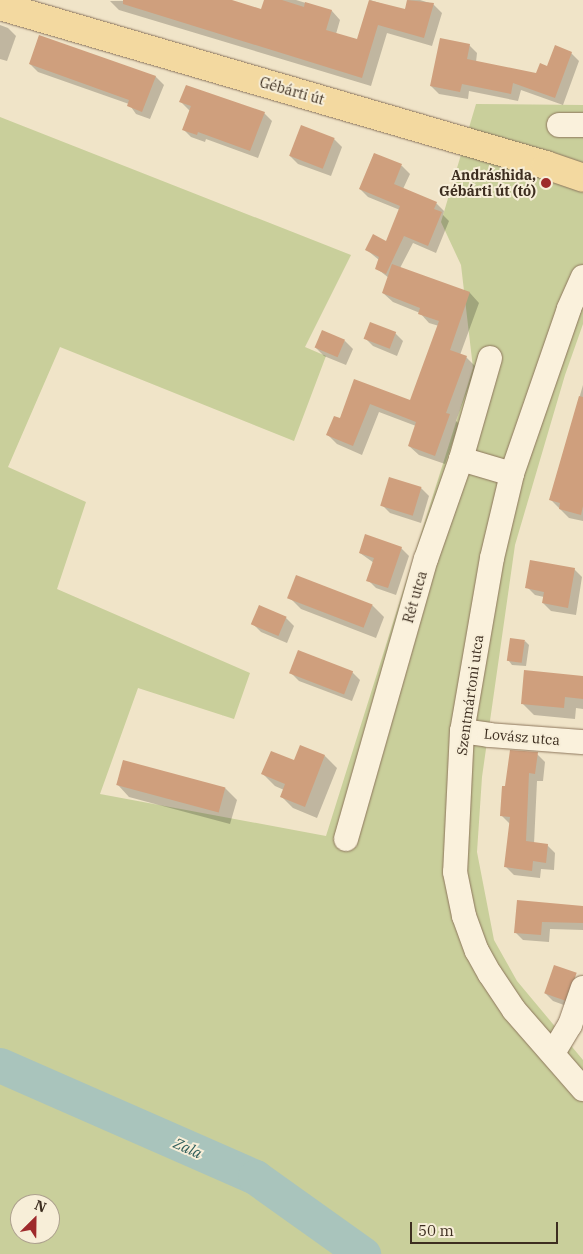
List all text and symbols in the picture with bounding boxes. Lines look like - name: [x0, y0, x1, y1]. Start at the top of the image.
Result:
- street label: Gébárti út: [258, 74, 326, 108]
- place label: Andráshida, Gébárti út (tó): [439, 167, 536, 200]
- marker: Andráshida, Gébárti út (tó): [540, 177, 552, 189]
- street label: Rét utca: [400, 569, 430, 625]
- street label: Szentmártoni utca: [453, 634, 487, 756]
- street label: Lovász utca: [483, 725, 561, 749]
- water label: Zala: [171, 1134, 205, 1162]
- north arrow: [10, 1194, 60, 1244]
- text: N: [32, 1196, 49, 1217]
- scale bar: [413, 1212, 560, 1244]
- text: 50 m: [418, 1221, 454, 1240]

